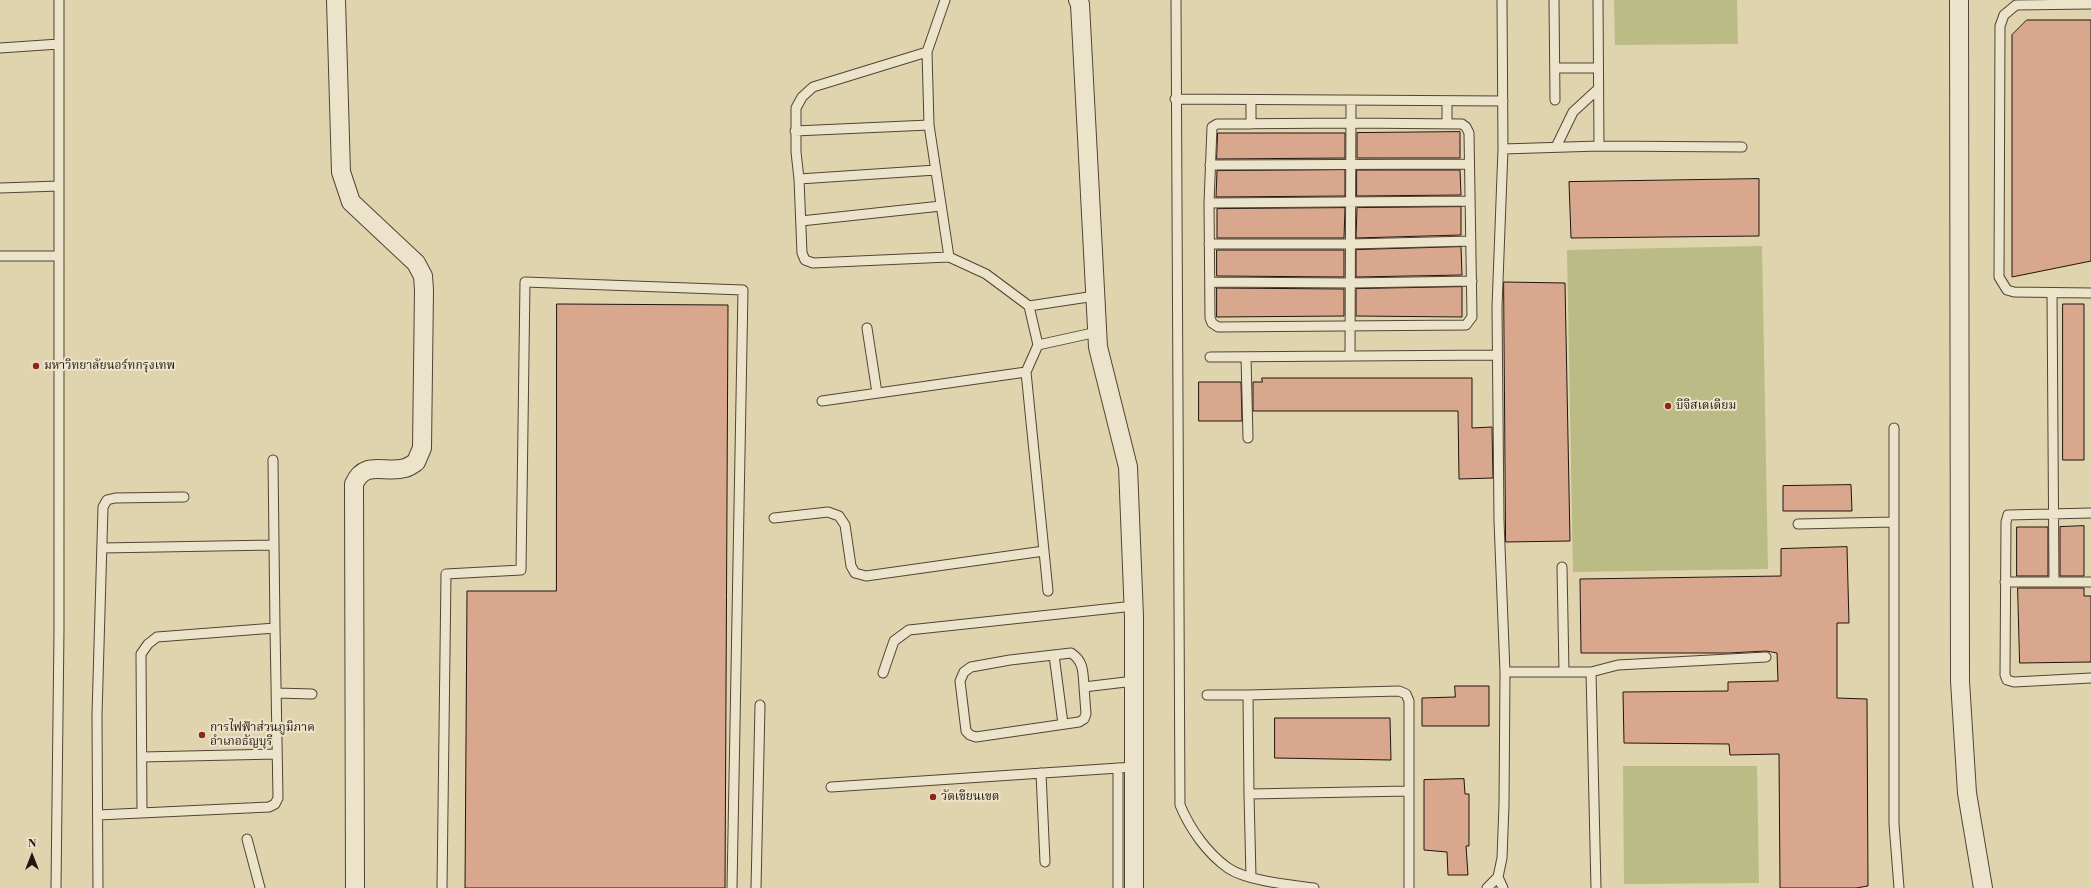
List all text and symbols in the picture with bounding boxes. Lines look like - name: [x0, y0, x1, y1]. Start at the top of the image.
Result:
- place label: มหาวิทยาลัยนอร์ทกรุงเทพ: [44, 359, 175, 373]
- marker: มหาวิทยาลัยนอร์ทกรุงเทพ: [31, 361, 41, 371]
- place label: บีจีสเตเดียม: [1676, 399, 1736, 413]
- marker: บีจีสเตเดียม: [1663, 401, 1673, 411]
- place label: การไฟฟ้าส่วนภูมิภาค อำเภอธัญบุรี: [210, 721, 315, 749]
- marker: การไฟฟ้าส่วนภูมิภาค อำเภอธัญบุรี: [197, 730, 207, 740]
- place label: วัดเขียนเขต: [941, 790, 999, 804]
- marker: วัดเขียนเขต: [928, 792, 938, 802]
- north arrow: [12, 836, 52, 876]
- text: N: [28, 837, 36, 851]

